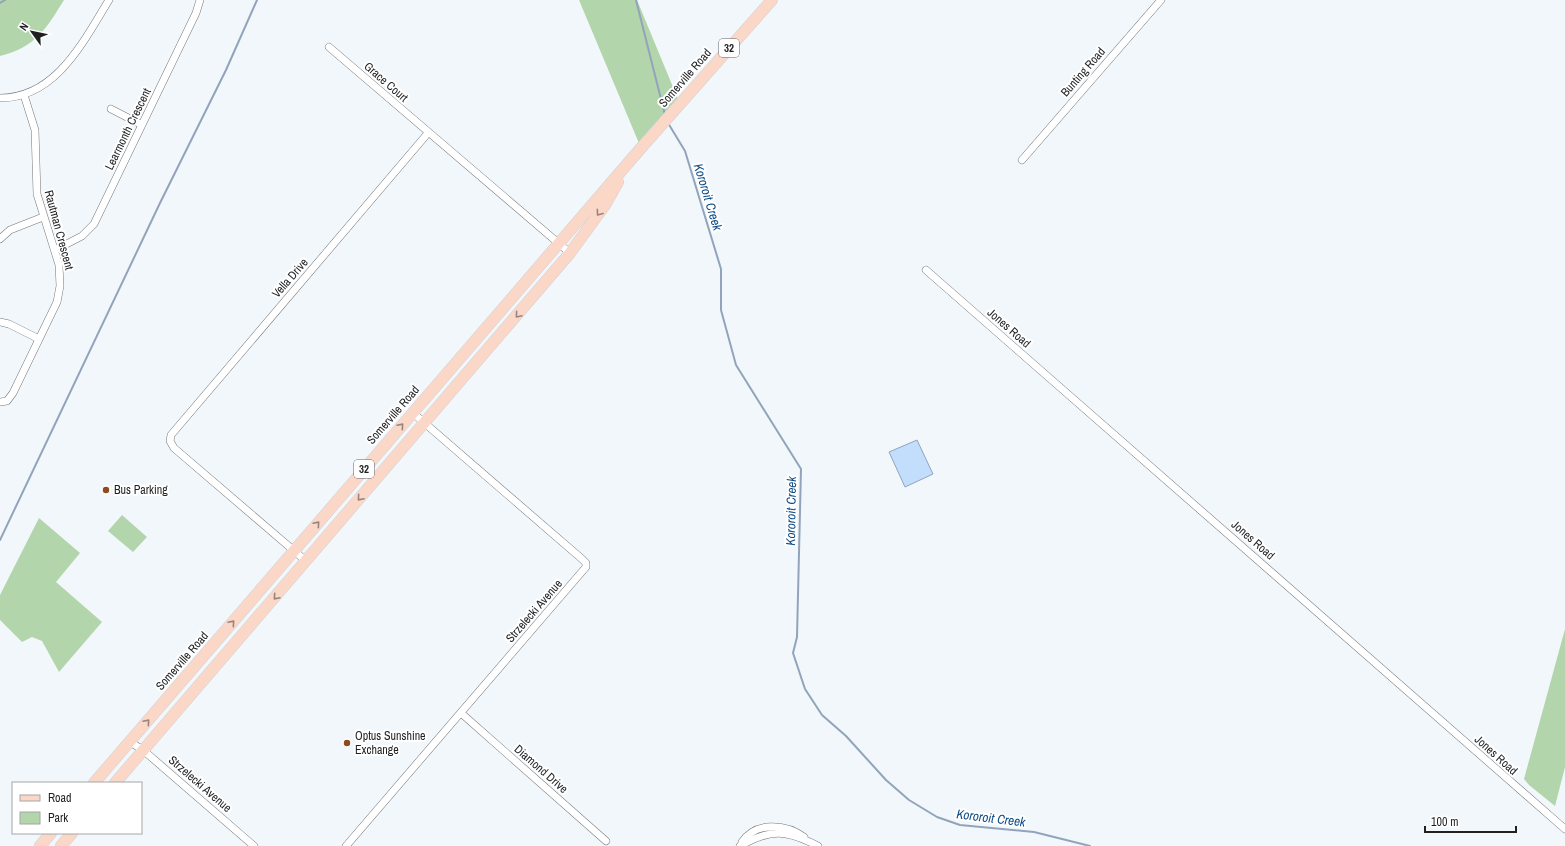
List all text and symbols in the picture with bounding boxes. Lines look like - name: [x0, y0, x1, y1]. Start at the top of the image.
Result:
- north arrow: [12, 12, 52, 52]
- text: N: [16, 20, 31, 33]
- road number: 32: [719, 39, 739, 57]
- street label: Bunting Road: [1057, 44, 1109, 100]
- street label: Somerville Road: [655, 45, 715, 111]
- street label: Grace Court: [361, 58, 412, 106]
- street label: Learmonth Crescent: [101, 85, 155, 173]
- water label: Kororoit Creek: [690, 161, 726, 233]
- street label: Rautman Crescent: [41, 188, 77, 272]
- one-way arrow: [596, 209, 604, 216]
- street label: Vella Drive: [268, 255, 312, 301]
- street label: Jones Road: [984, 305, 1034, 351]
- one-way arrow: [515, 310, 522, 317]
- street label: Somerville Road: [363, 382, 423, 448]
- one-way arrow: [397, 423, 404, 430]
- road number: 32: [354, 460, 374, 478]
- water label: Kororoit Creek: [782, 476, 800, 546]
- place label: Bus Parking: [114, 482, 168, 498]
- marker: Bus Parking: [101, 485, 111, 495]
- one-way arrow: [358, 494, 365, 501]
- street label: Jones Road: [1228, 517, 1278, 563]
- one-way arrow: [312, 522, 319, 529]
- street label: Strzelecki Avenue: [502, 576, 566, 646]
- one-way arrow: [273, 592, 280, 600]
- one-way arrow: [227, 620, 235, 628]
- street label: Somerville Road: [152, 628, 212, 694]
- one-way arrow: [143, 719, 150, 726]
- place label: Optus Sunshine Exchange: [355, 728, 426, 758]
- street label: Jones Road: [1471, 731, 1521, 779]
- marker: Optus Sunshine Exchange: [342, 738, 352, 748]
- street label: Diamond Drive: [511, 741, 571, 797]
- street label: Strzelecki Avenue: [165, 752, 235, 816]
- legend: [12, 782, 142, 834]
- text: Road: [48, 790, 72, 806]
- water label: Kororoit Creek: [956, 805, 1027, 831]
- scale bar: [1425, 808, 1516, 834]
- text: Park: [48, 810, 68, 826]
- text: 100 m: [1431, 814, 1458, 830]

